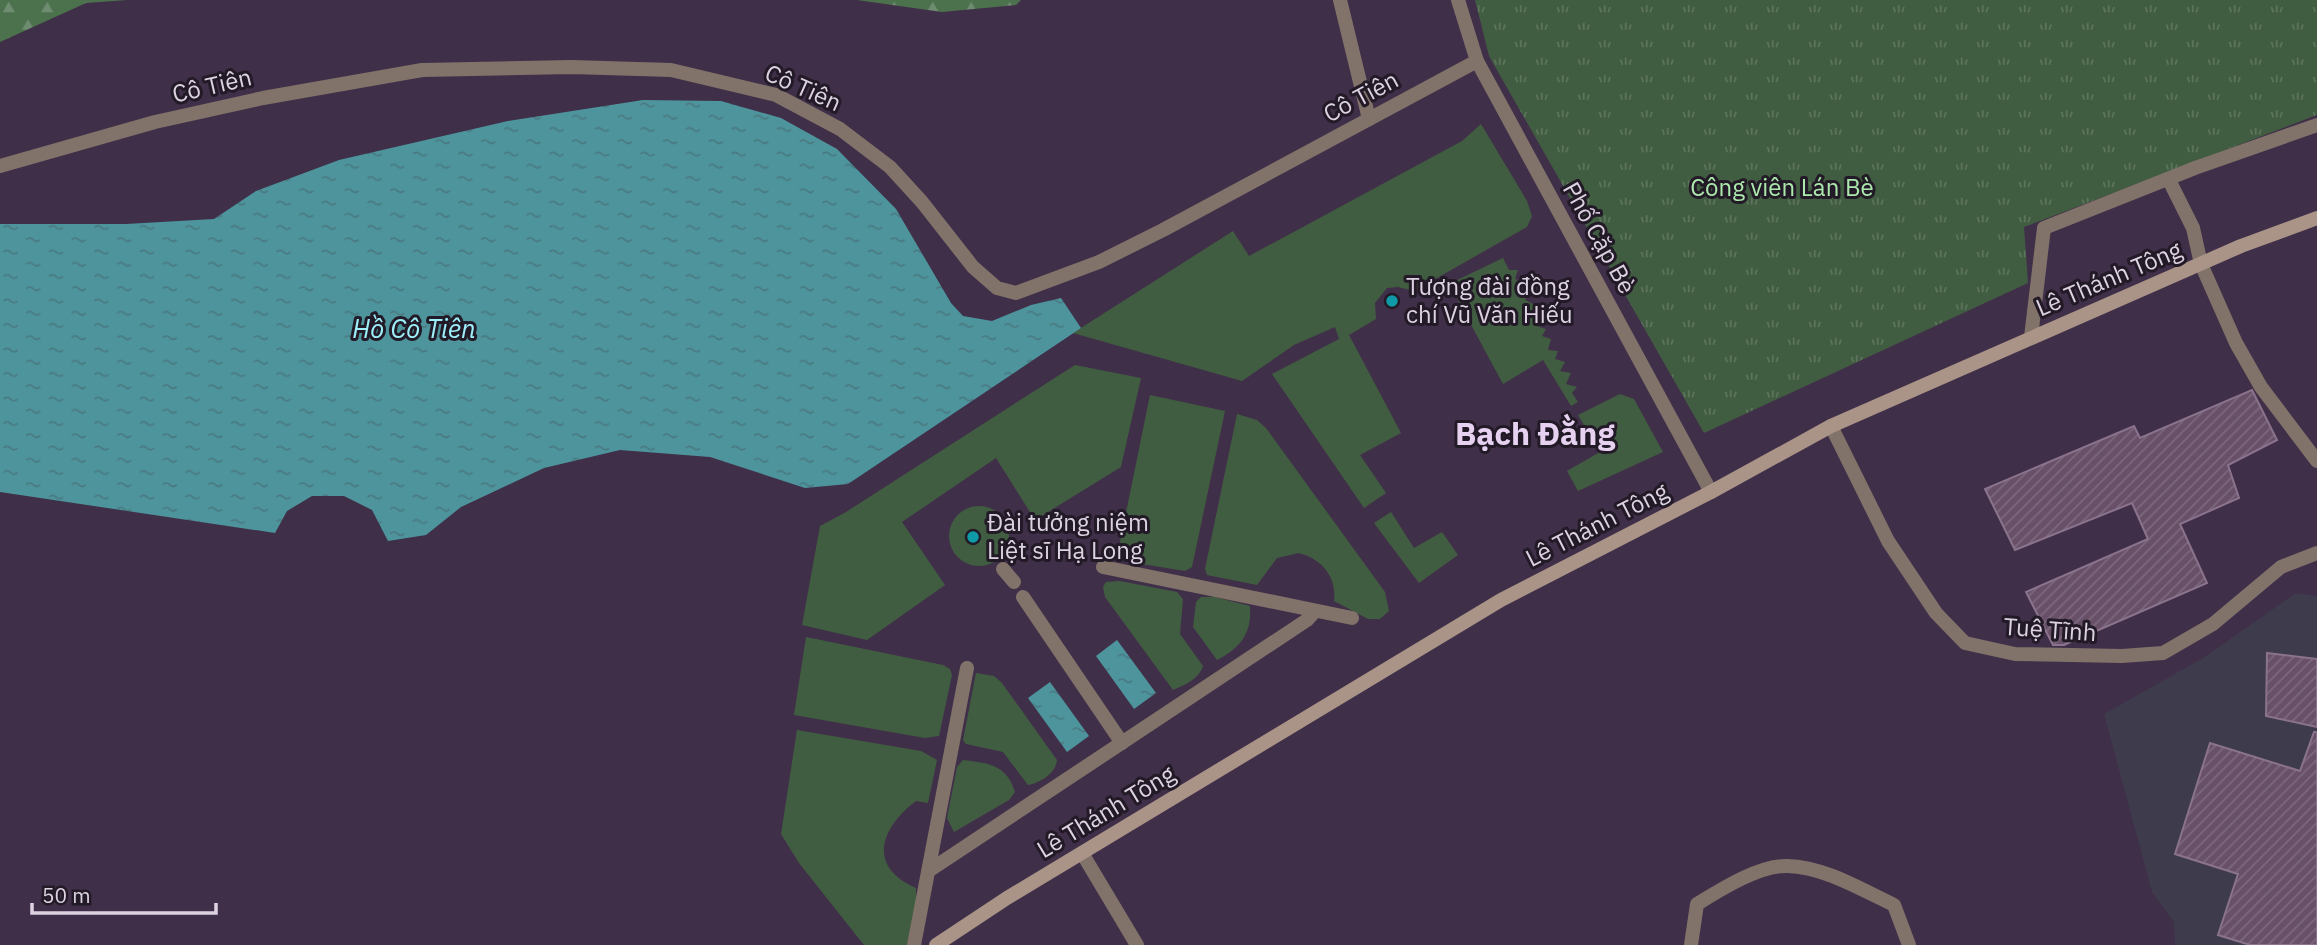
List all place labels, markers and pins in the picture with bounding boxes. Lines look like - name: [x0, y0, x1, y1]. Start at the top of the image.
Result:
- place label: Tượng đài đồng chí Vũ Văn Hiếu: [1406, 270, 1573, 330]
- marker: Tượng đài đồng chí Vũ Văn Hiếu: [1384, 293, 1400, 309]
- place label: Đài tưởng niệm Liệt sĩ Hạ Long: [987, 506, 1149, 566]
- marker: Đài tưởng niệm Liệt sĩ Hạ Long: [965, 529, 981, 545]

